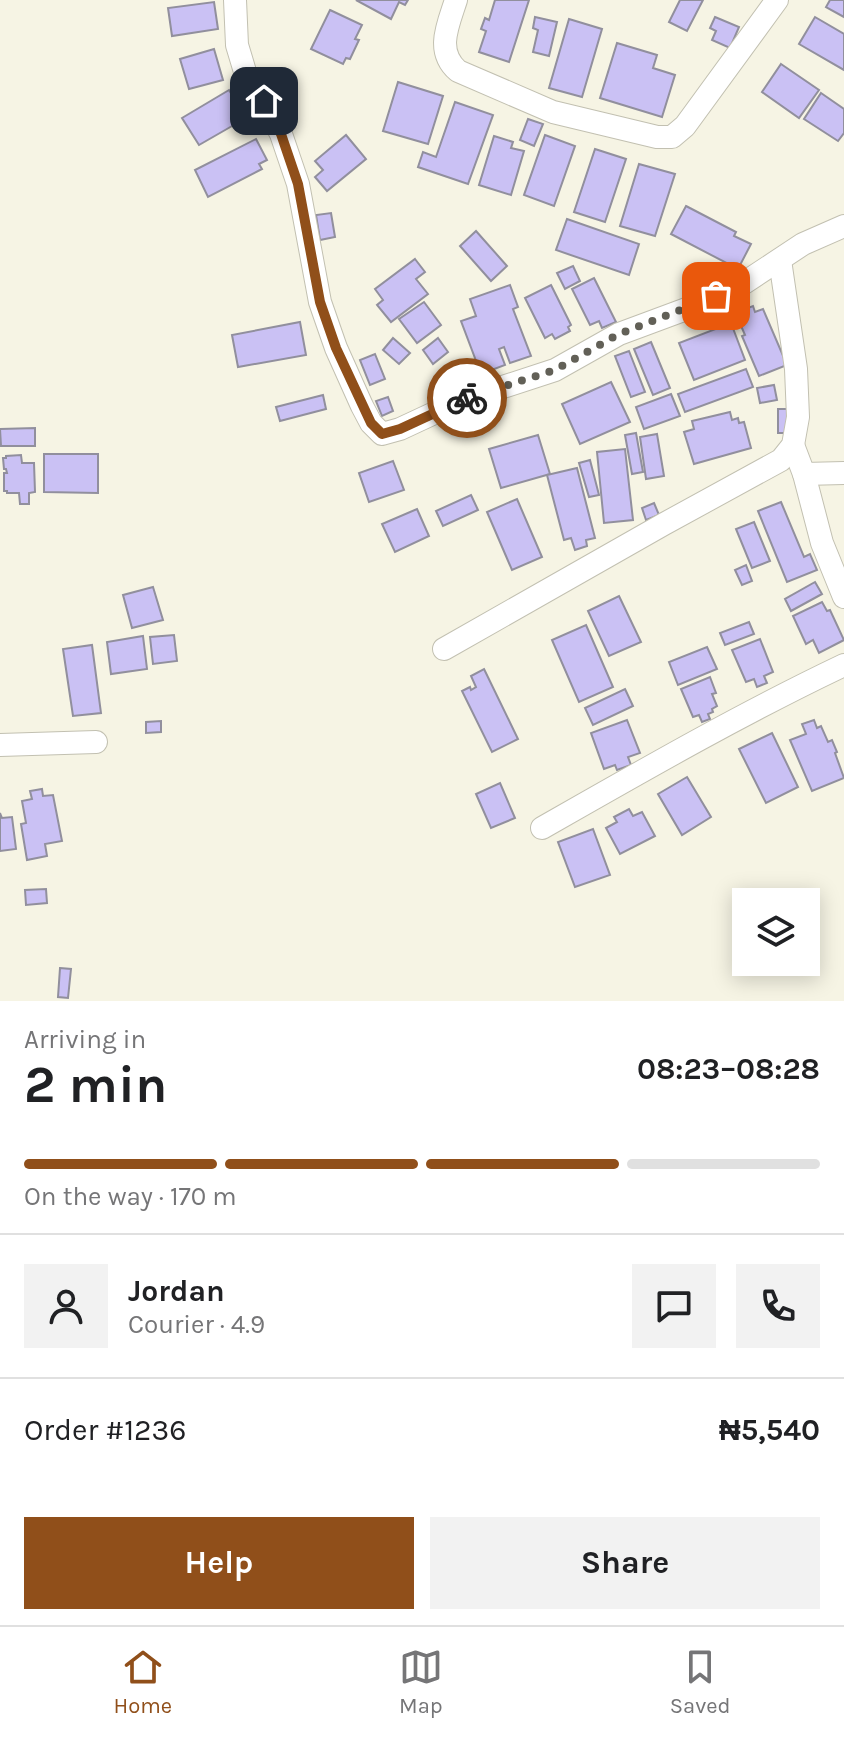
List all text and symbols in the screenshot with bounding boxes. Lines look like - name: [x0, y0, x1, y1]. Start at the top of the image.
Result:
- pin: [230, 67, 298, 135]
- icon: home: [242, 79, 286, 123]
- pin: [682, 262, 750, 330]
- icon: bag: [694, 274, 738, 318]
- courier: [427, 358, 507, 438]
- icon: bike: [445, 376, 489, 420]
- map controls: [732, 888, 820, 976]
- button: layers: [732, 888, 820, 976]
- text: Arriving in: [24, 1024, 146, 1055]
- text: 08:23–08:28: [637, 1051, 820, 1087]
- text: 2 min: [24, 1054, 167, 1115]
- text: On the way · 170 m: [24, 1181, 237, 1212]
- button: person: [24, 1264, 108, 1348]
- button: chat: [632, 1264, 716, 1348]
- button: phone: [736, 1264, 820, 1348]
- text: Jordan: [128, 1273, 225, 1309]
- text: Courier · 4.9: [128, 1309, 265, 1340]
- text: Order #1236: [24, 1412, 186, 1448]
- text: ₦5,540: [719, 1412, 820, 1448]
- button: Help: [24, 1517, 414, 1609]
- button: Share: [430, 1517, 820, 1609]
- tab: Home: [113, 1645, 172, 1719]
- tab: Map: [399, 1645, 443, 1719]
- tab: Saved: [670, 1645, 731, 1719]

